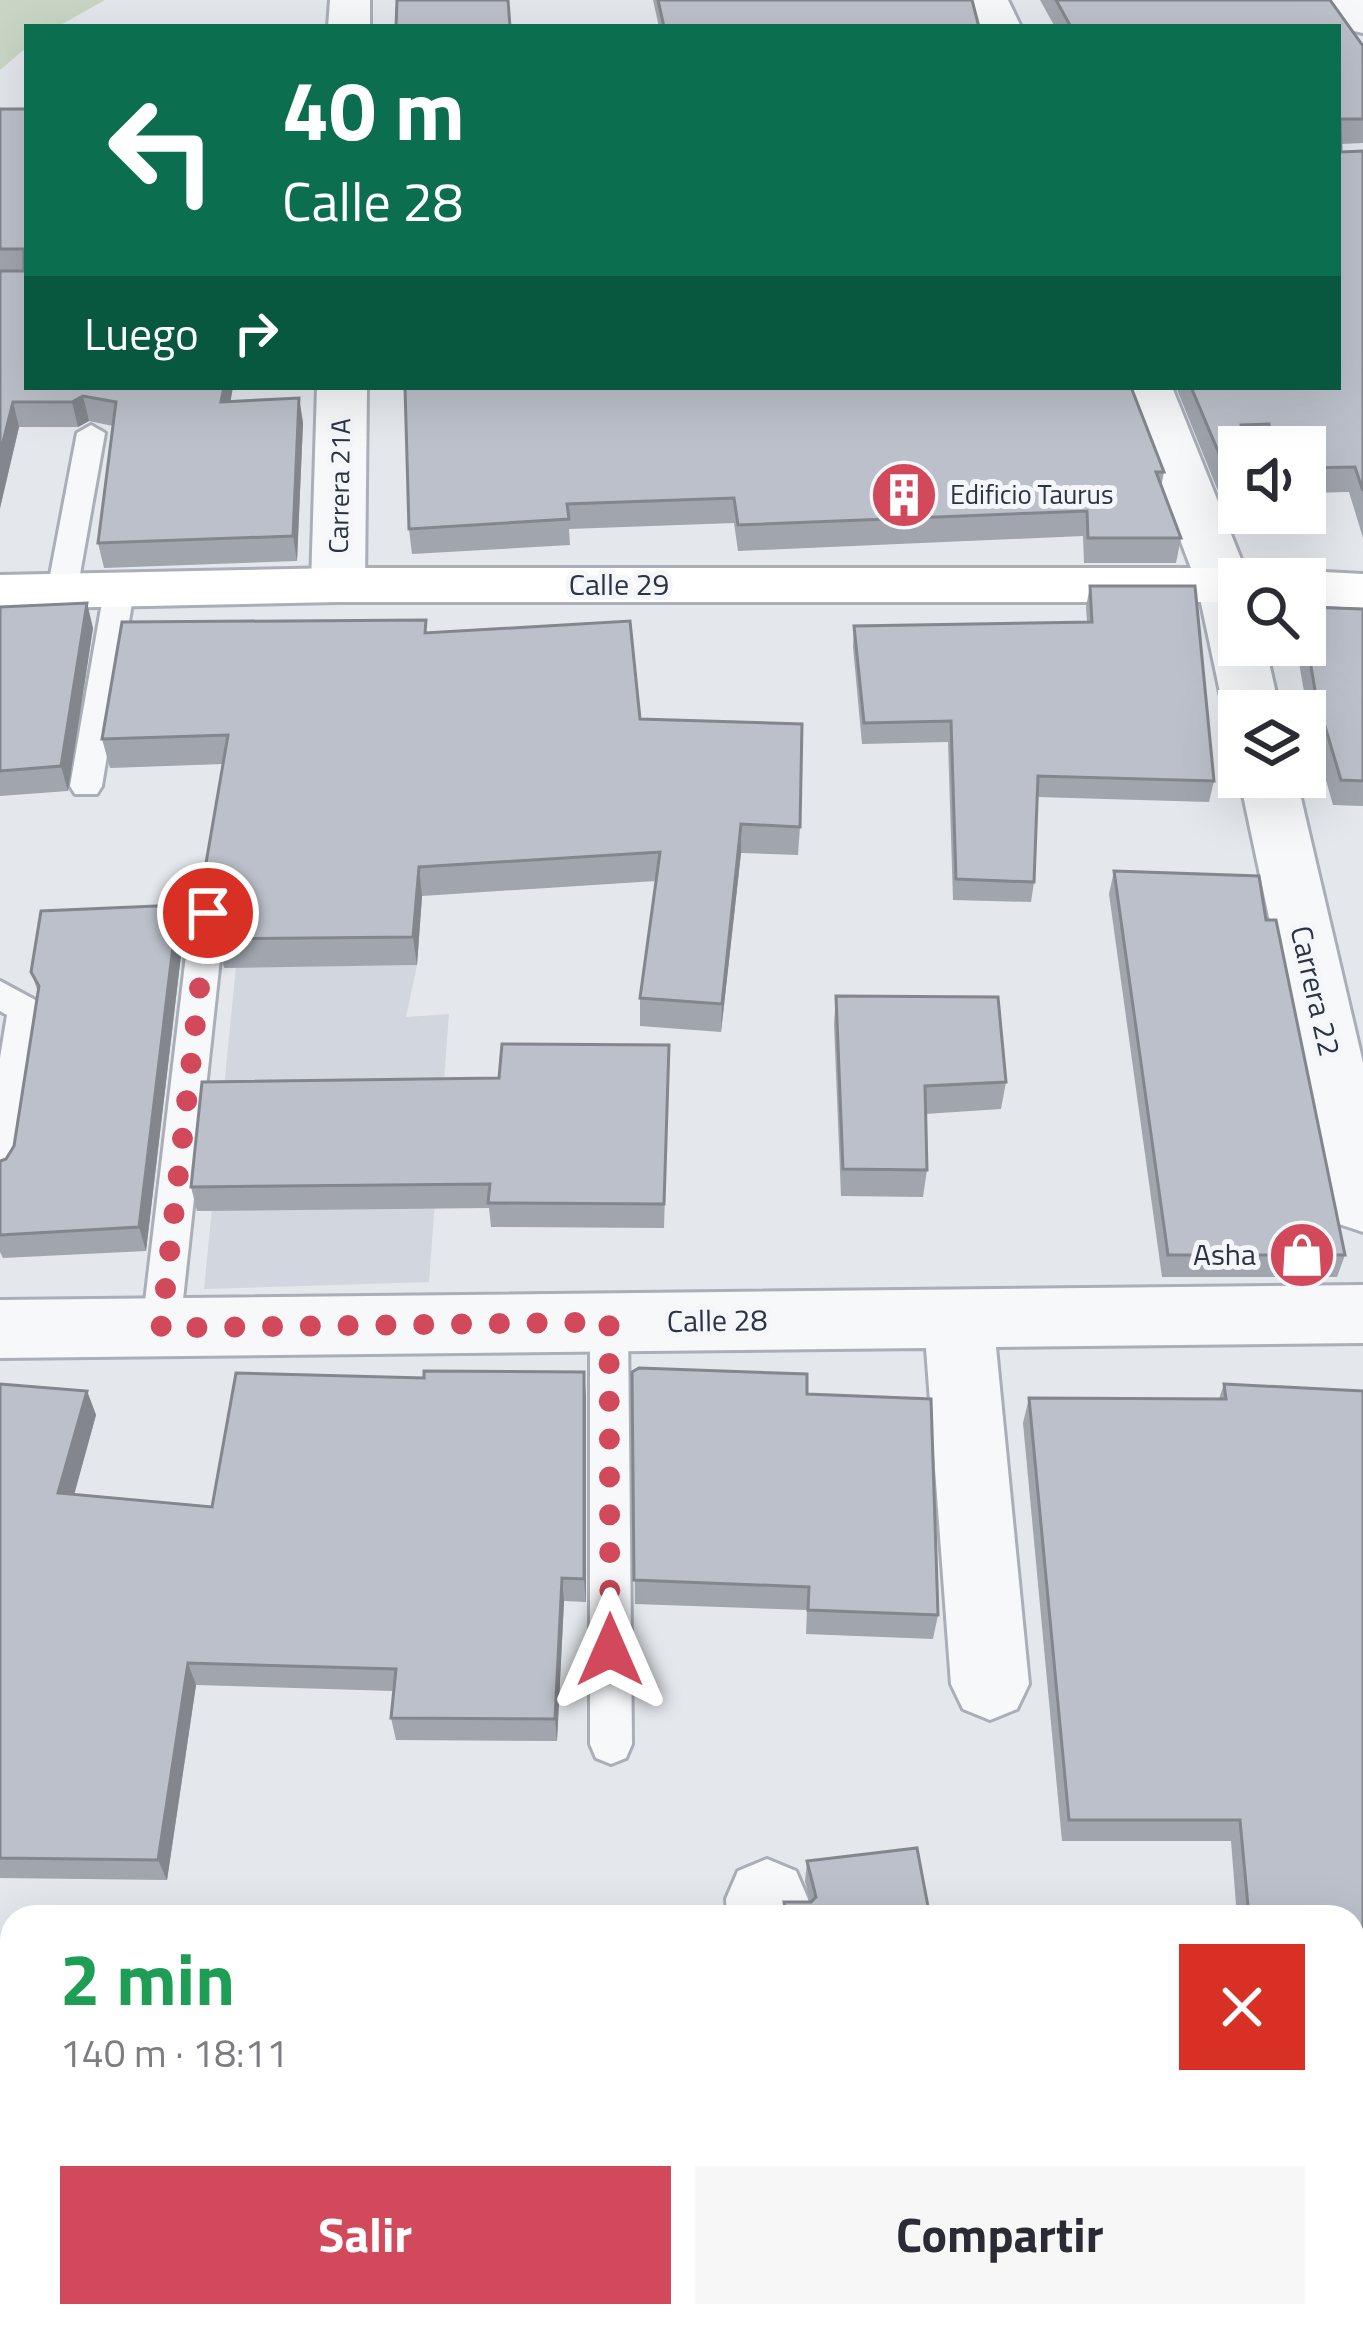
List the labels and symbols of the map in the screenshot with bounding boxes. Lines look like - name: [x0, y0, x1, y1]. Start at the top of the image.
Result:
- street label: Carrera 21A: [317, 418, 360, 554]
- building icon: Edificio Taurus: [869, 460, 939, 530]
- place label: Edificio Taurus: [950, 473, 1114, 514]
- street label: Calle 29: [569, 561, 669, 607]
- pin: [157, 862, 259, 964]
- street label: Carrera 22: [1279, 921, 1353, 1061]
- shop icon: Asha: [1267, 1220, 1337, 1290]
- place label: Asha: [1193, 1231, 1256, 1277]
- street label: Calle 28: [666, 1296, 768, 1344]
- position arrow: [547, 1587, 673, 1713]

